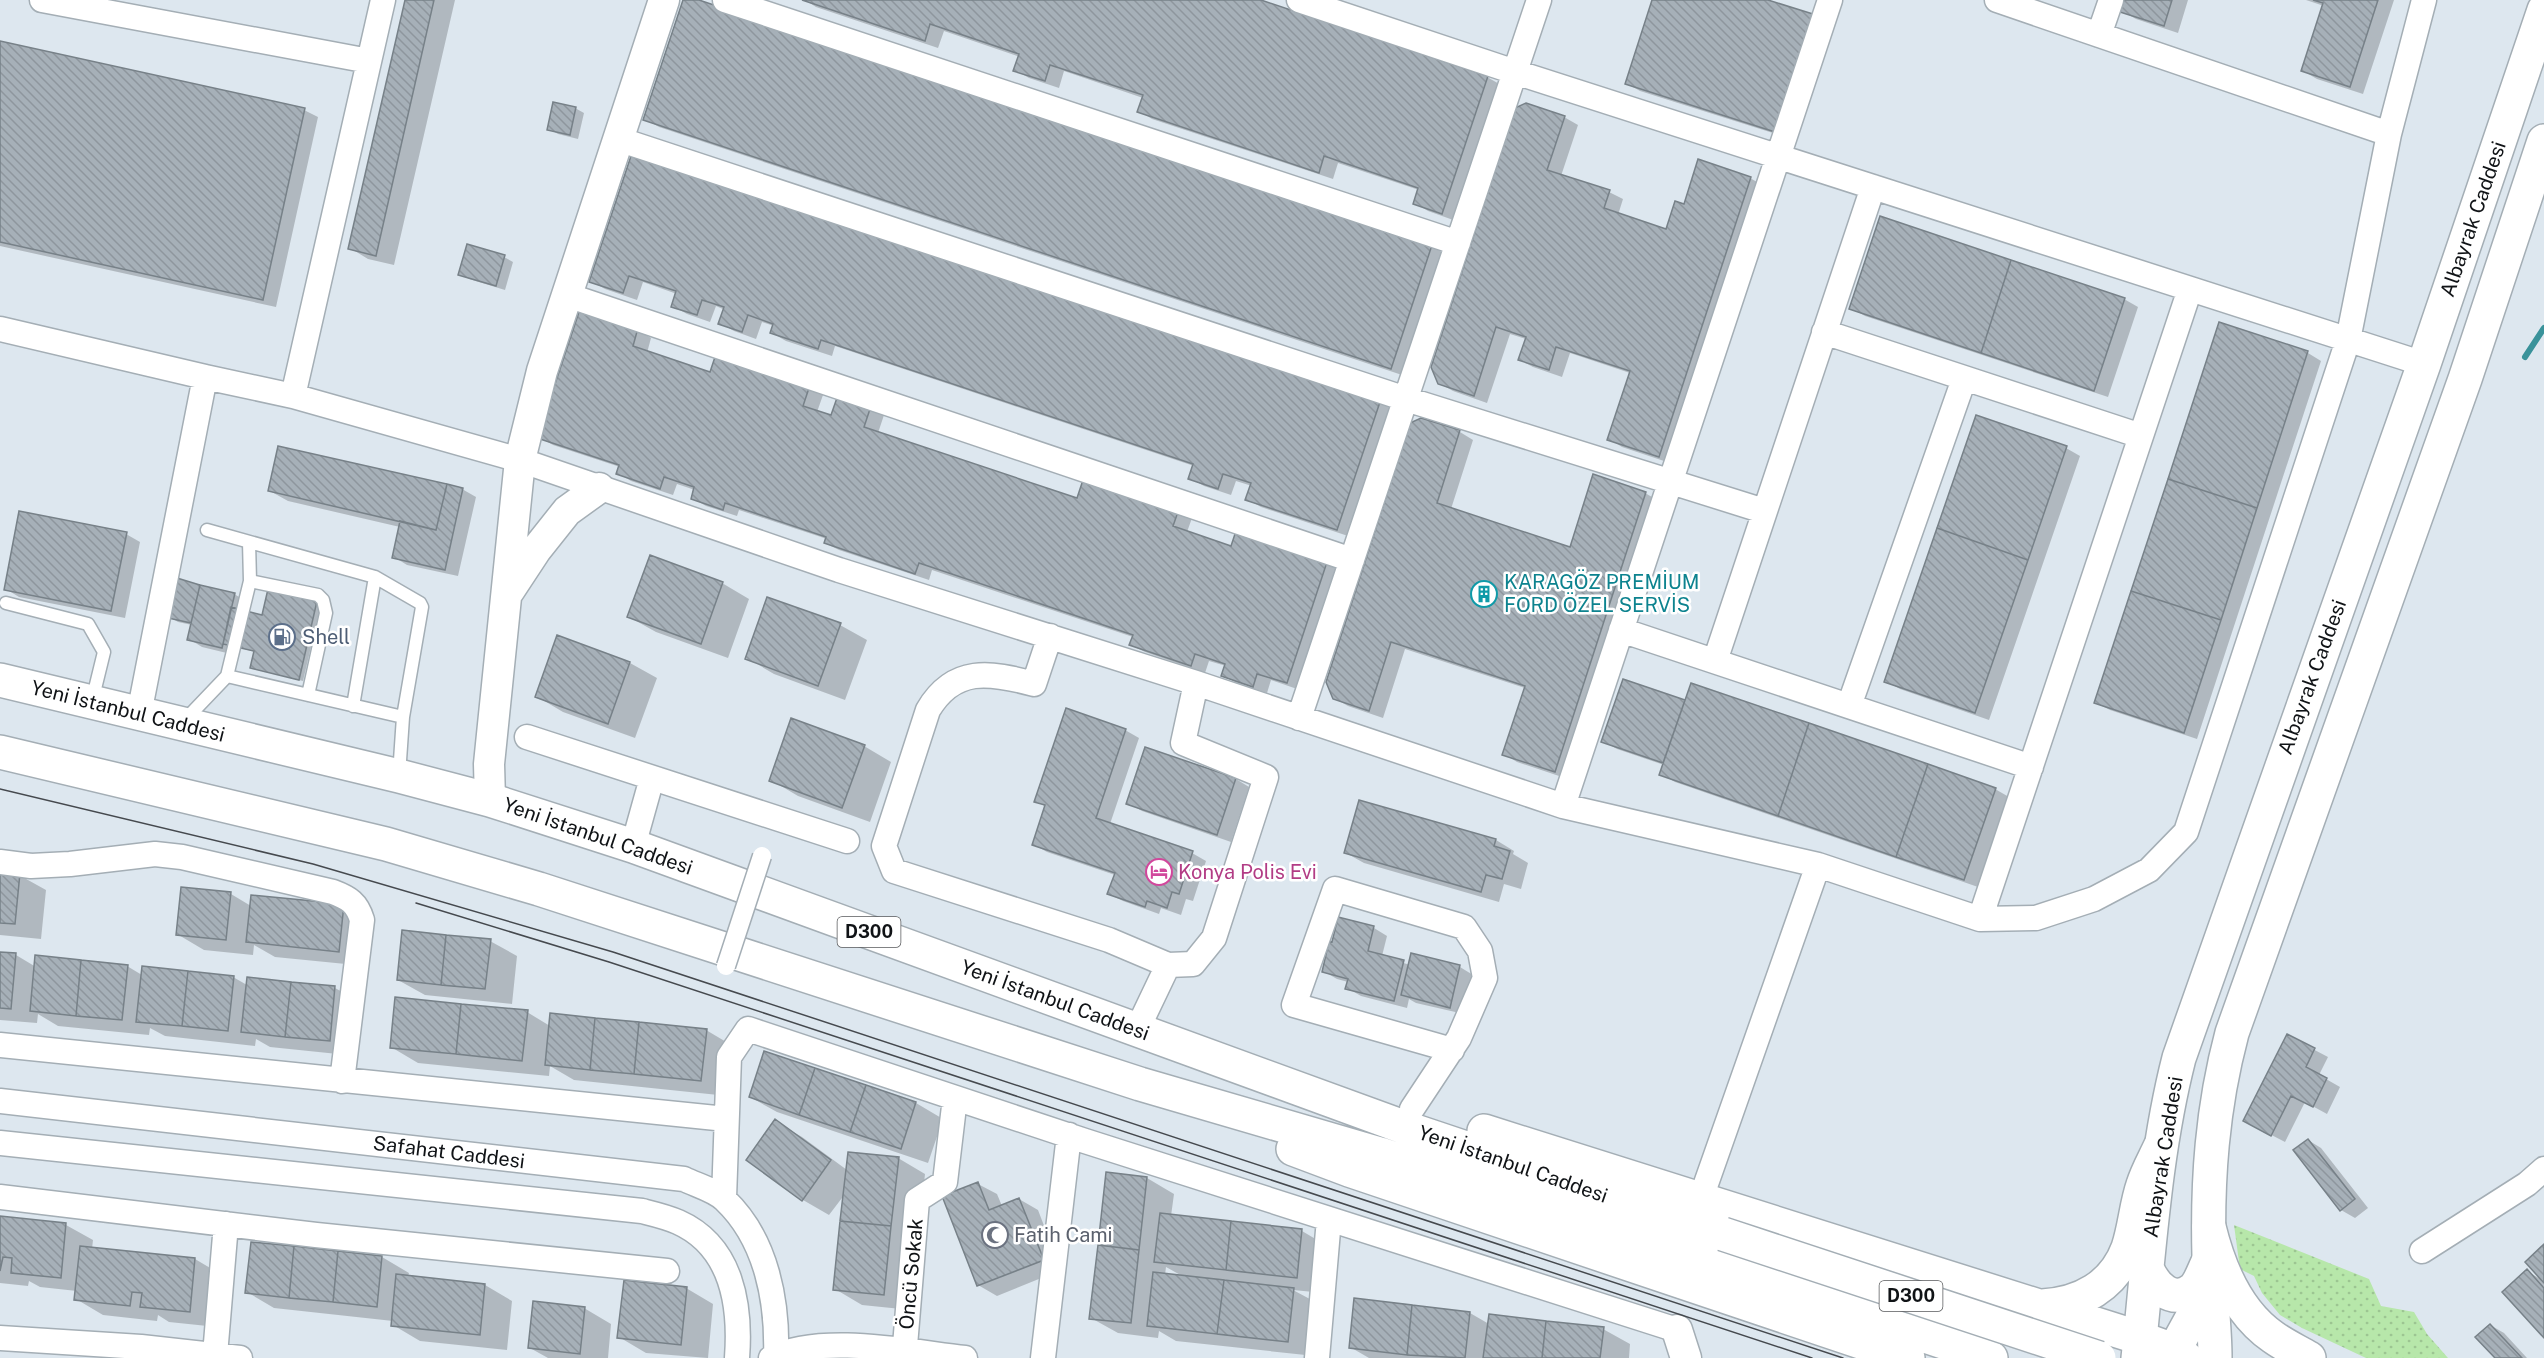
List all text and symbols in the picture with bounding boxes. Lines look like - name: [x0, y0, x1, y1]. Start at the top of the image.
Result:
- street label: Albayrak Caddesi: [2435, 138, 2511, 300]
- place label: KARAGÖZ PREMİUM FORD ÖZEL SERVİS: [1504, 569, 1699, 617]
- building icon: KARAGÖZ PREMİUM FORD ÖZEL SERVİS: [1469, 579, 1499, 609]
- street label: Albayrak Caddesi: [2273, 596, 2351, 758]
- fuel station icon: Shell: [267, 622, 297, 652]
- place label: Shell: [302, 625, 350, 649]
- street label: Yeni İstanbul Caddesi: [29, 675, 227, 747]
- street label: Yeni İstanbul Caddesi: [500, 792, 696, 880]
- hotel icon: Konya Polis Evi: [1144, 857, 1174, 887]
- place label: Konya Polis Evi: [1178, 860, 1317, 884]
- road number: D300: [838, 917, 900, 947]
- street label: Yeni İstanbul Caddesi: [957, 955, 1153, 1045]
- street label: Albayrak Caddesi: [2138, 1075, 2188, 1239]
- street label: Yeni İstanbul Caddesi: [1415, 1120, 1611, 1208]
- street label: Safahat Caddesi: [372, 1131, 526, 1173]
- street label: Öncü Sokak: [893, 1217, 928, 1331]
- mosque icon: Fatih Cami: [980, 1220, 1010, 1250]
- place label: Fatih Cami: [1014, 1223, 1113, 1247]
- road number: D300: [1880, 1281, 1942, 1311]

